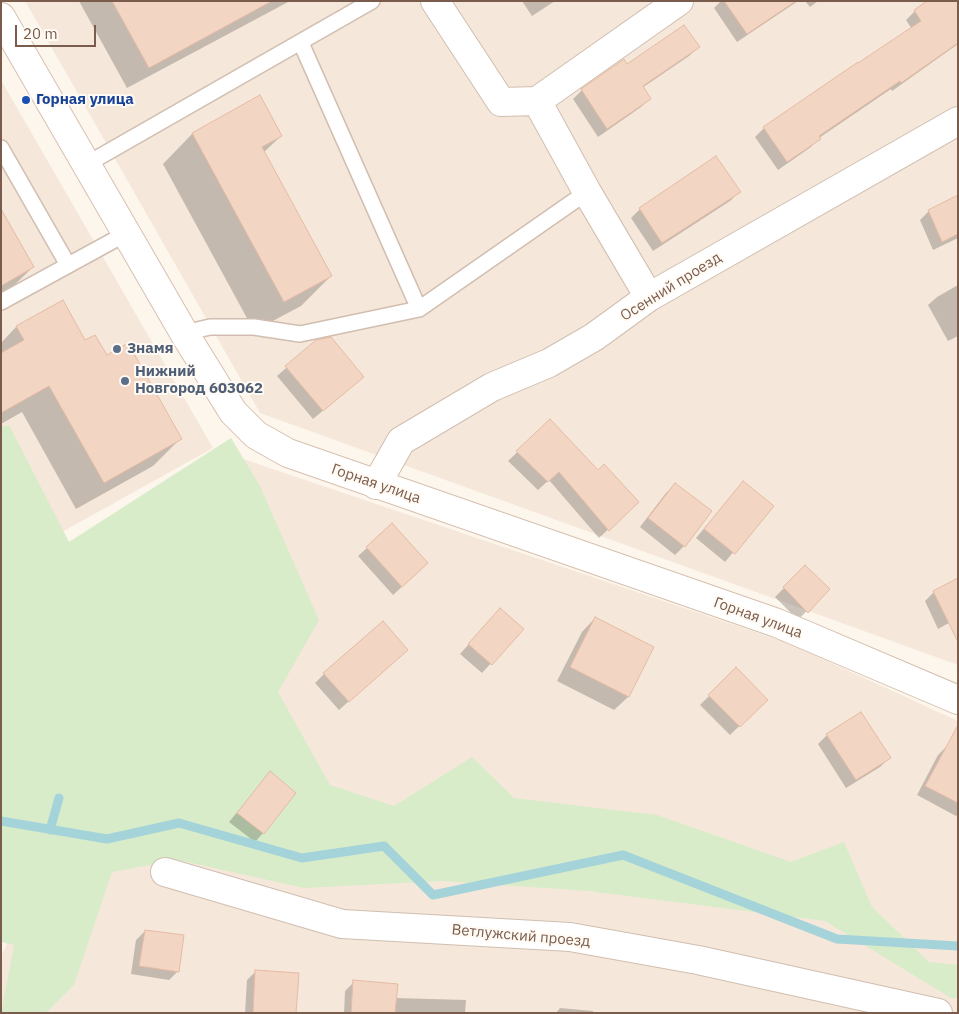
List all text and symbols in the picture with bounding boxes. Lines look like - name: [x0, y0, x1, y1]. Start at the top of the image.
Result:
- scale bar: [18, 15, 99, 47]
- text: 20 m: [23, 24, 58, 43]
- place label: Горная улица: [36, 91, 134, 109]
- marker: Горная улица: [20, 94, 32, 106]
- street label: Осенний проезд: [617, 249, 725, 325]
- place label: Знамя: [127, 340, 173, 358]
- marker: Знамя: [111, 343, 123, 355]
- place label: Нижний Новгород 603062: [135, 363, 263, 398]
- marker: Нижний Новгород 603062: [119, 375, 131, 387]
- street label: Горная улица: [329, 460, 423, 508]
- street label: Горная улица: [711, 594, 805, 642]
- street label: Ветлужский проезд: [451, 921, 591, 951]

